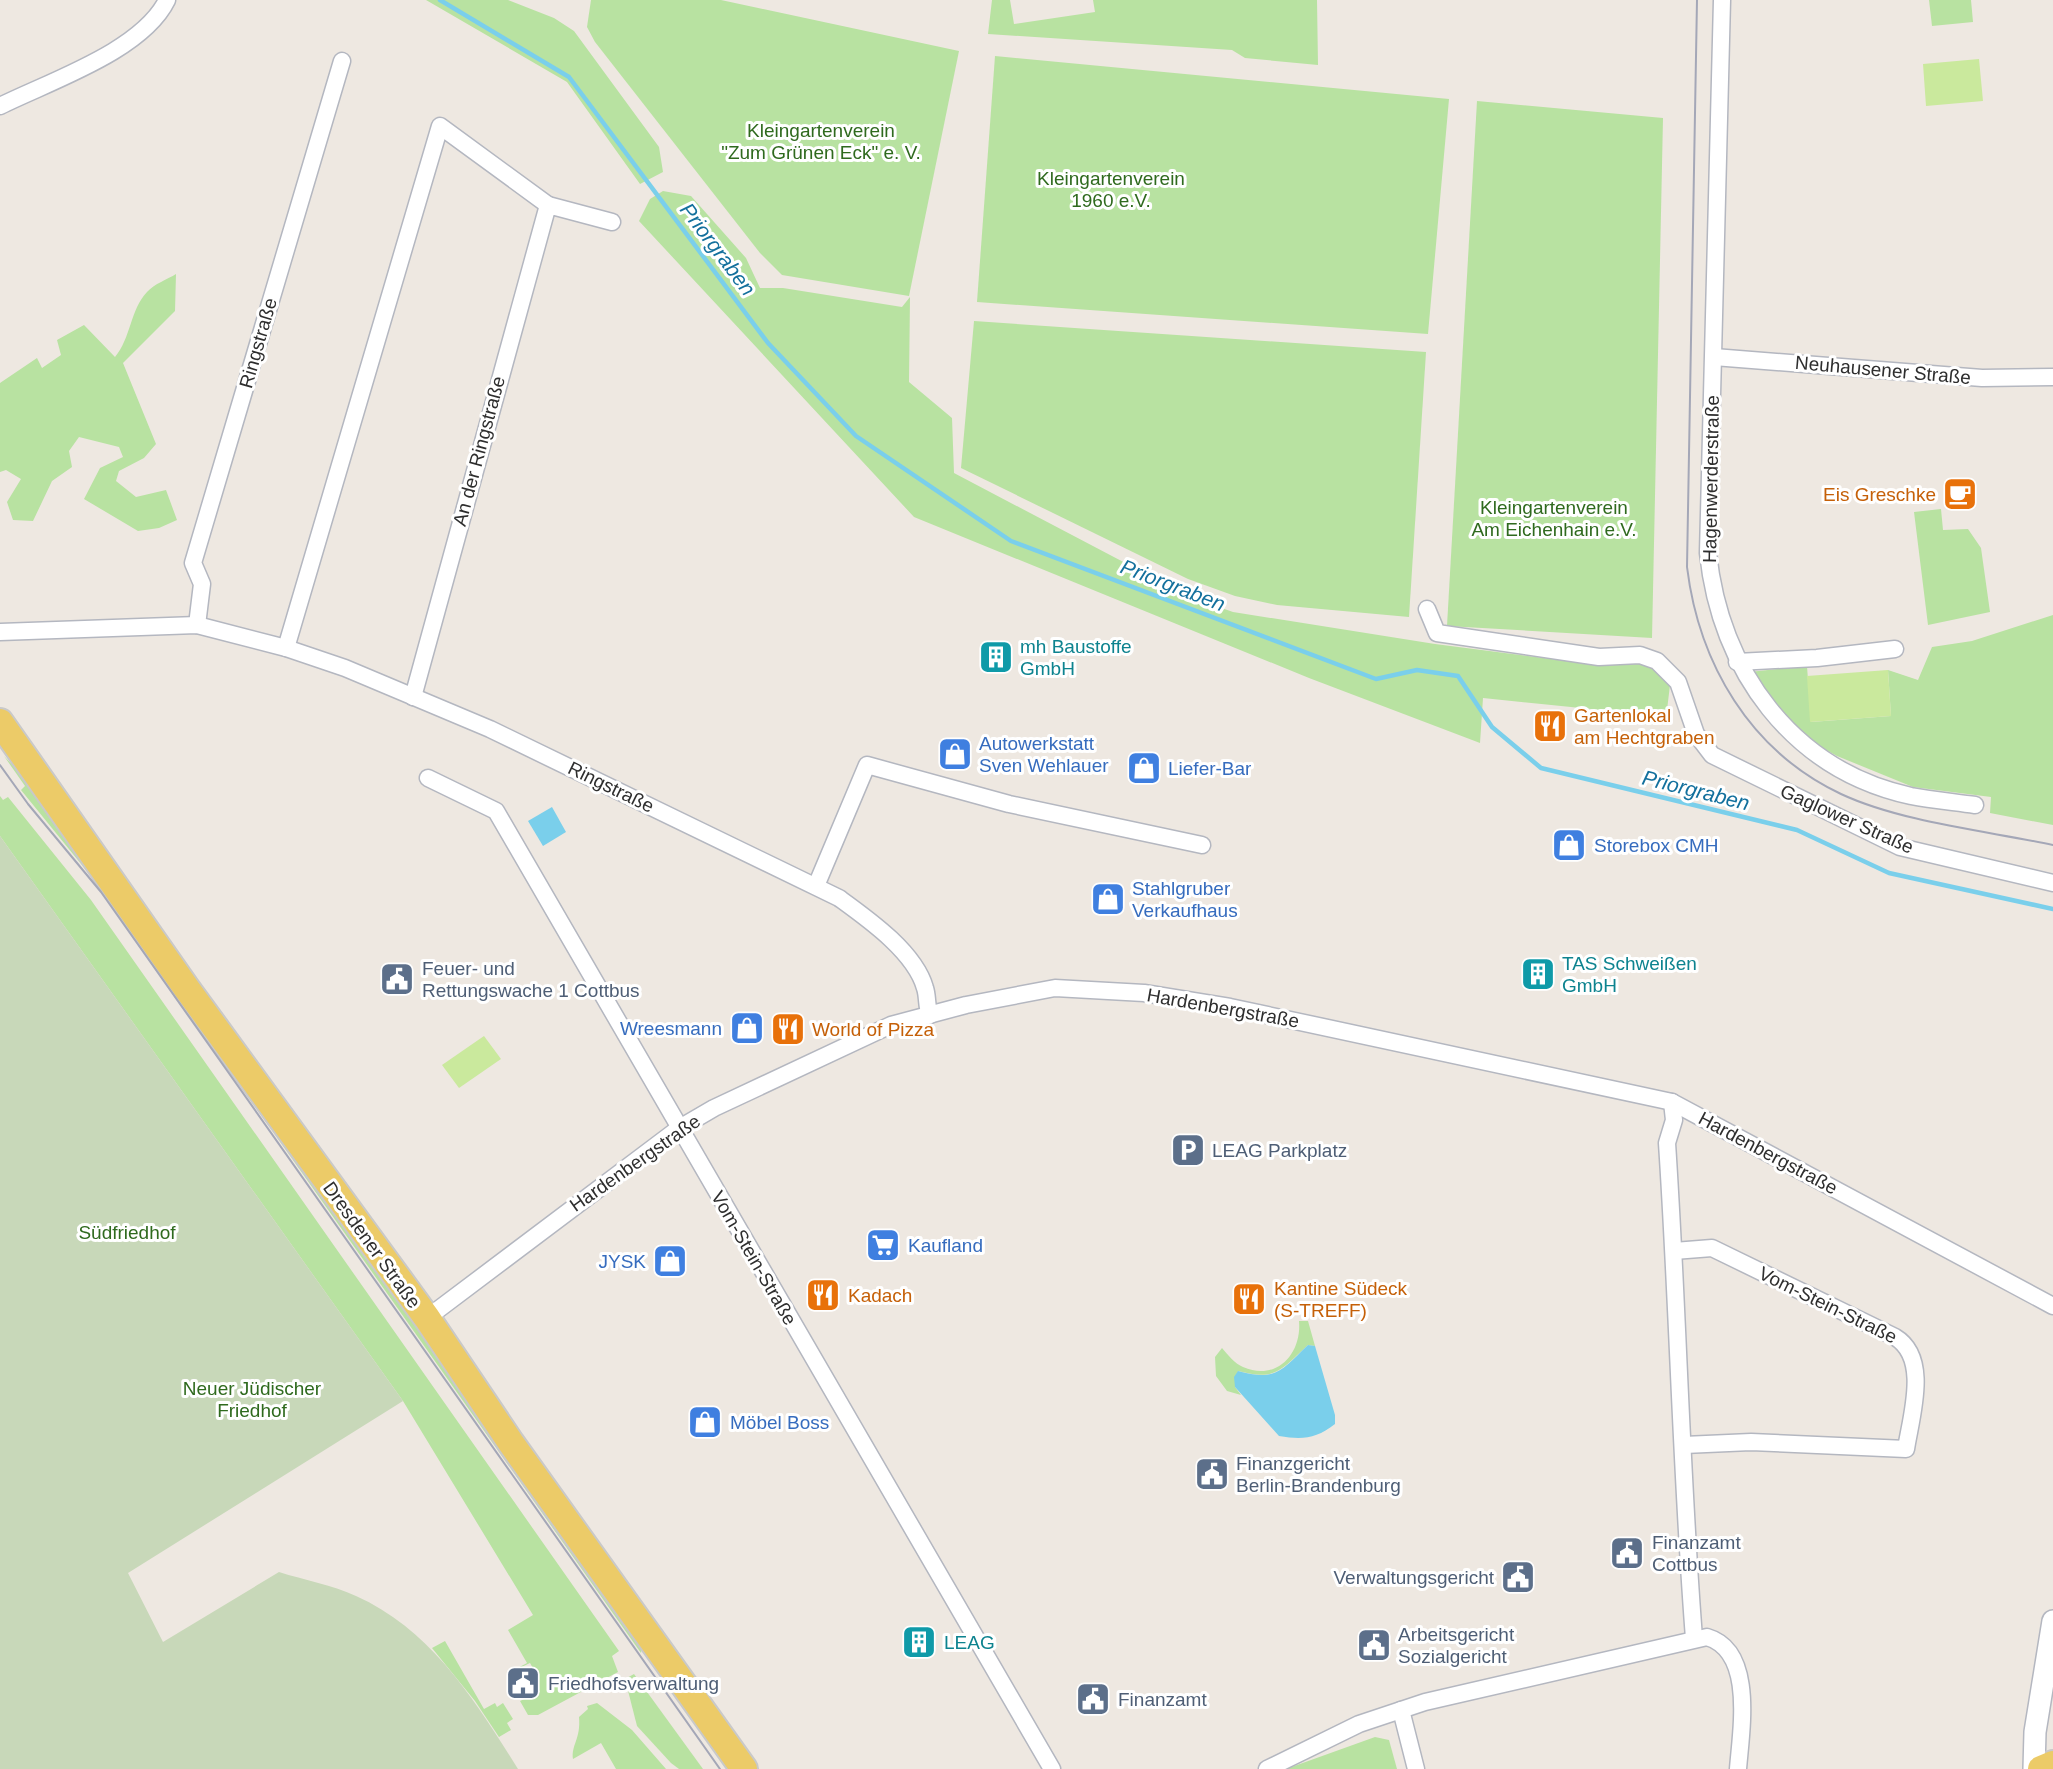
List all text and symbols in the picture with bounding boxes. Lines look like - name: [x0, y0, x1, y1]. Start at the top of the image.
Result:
- park label: Kleingartenverein "Zum Grünen Eck" e. V.: [721, 120, 921, 163]
- park label: Kleingartenverein 1960 e.V.: [1037, 168, 1185, 211]
- water label: Priorgraben: [676, 198, 760, 300]
- street label: Ringstraße: [235, 295, 281, 391]
- street label: Neuhausener Straße: [1794, 352, 1972, 388]
- street label: An der Ringstraße: [449, 374, 509, 528]
- street label: Hagenwerderstraße: [1699, 395, 1723, 563]
- cafe icon: Eis Greschke: [1941, 475, 1979, 513]
- place label: Eis Greschke: [1823, 484, 1936, 505]
- park label: Kleingartenverein Am Eichenhain e.V.: [1471, 497, 1637, 540]
- water label: Priorgraben: [1118, 555, 1228, 615]
- place label: mh Baustoffe GmbH: [1020, 636, 1132, 679]
- building icon: mh Baustoffe GmbH: [977, 638, 1015, 676]
- place label: Gartenlokal am Hechtgraben: [1574, 705, 1714, 748]
- restaurant icon: Gartenlokal am Hechtgraben: [1531, 707, 1569, 745]
- place label: Autowerkstatt Sven Wehlauer: [979, 733, 1109, 776]
- shop icon: Autowerkstatt Sven Wehlauer: [936, 735, 974, 773]
- shop icon: Liefer-Bar: [1125, 749, 1163, 787]
- street label: Ringstraße: [565, 757, 657, 817]
- place label: Liefer-Bar: [1168, 758, 1252, 779]
- water label: Priorgraben: [1640, 766, 1752, 814]
- street label: Gaglower Straße: [1777, 780, 1917, 858]
- shop icon: Storebox CMH: [1550, 826, 1588, 864]
- place label: Storebox CMH: [1594, 835, 1719, 856]
- place label: Stahlgruber Verkaufhaus: [1132, 878, 1238, 921]
- shop icon: Stahlgruber Verkaufhaus: [1089, 880, 1127, 918]
- place label: TAS Schweißen GmbH: [1562, 953, 1697, 996]
- building icon: TAS Schweißen GmbH: [1519, 955, 1557, 993]
- place label: Feuer- und Rettungswache 1 Cottbus: [422, 958, 640, 1001]
- public building icon: Feuer- und Rettungswache 1 Cottbus: [378, 960, 416, 998]
- street label: Hardenbergstraße: [1145, 984, 1301, 1032]
- shop icon: Wreesmann: [728, 1009, 766, 1047]
- restaurant icon: World of Pizza: [769, 1010, 807, 1048]
- place label: Wreesmann: [620, 1018, 722, 1039]
- place label: World of Pizza: [812, 1019, 935, 1040]
- street label: Hardenbergstraße: [1695, 1108, 1841, 1198]
- street label: Hardenbergstraße: [566, 1110, 704, 1216]
- parking icon: LEAG Parkplatz: [1169, 1131, 1207, 1169]
- place label: LEAG Parkplatz: [1212, 1140, 1347, 1161]
- street label: Dresdener Straße: [319, 1178, 425, 1312]
- street label: Vom-Stein-Straße: [707, 1187, 801, 1329]
- park label: Südfriedhof: [78, 1222, 176, 1243]
- supermarket icon: Kaufland: [864, 1226, 902, 1264]
- place label: Kaufland: [908, 1235, 983, 1256]
- shop icon: JYSK: [651, 1242, 689, 1280]
- place label: JYSK: [598, 1251, 646, 1272]
- street label: Vom-Stein-Straße: [1756, 1262, 1900, 1348]
- restaurant icon: Kadach: [804, 1276, 842, 1314]
- place label: Kantine Südeck (S-TREFF): [1274, 1278, 1408, 1321]
- restaurant icon: Kantine Südeck (S-TREFF): [1230, 1280, 1268, 1318]
- place label: Kadach: [848, 1285, 912, 1306]
- park label: Neuer Jüdischer Friedhof: [183, 1378, 322, 1421]
- shop icon: Möbel Boss: [686, 1403, 724, 1441]
- place label: Möbel Boss: [730, 1412, 829, 1433]
- place label: Finanzgericht Berlin-Brandenburg: [1236, 1453, 1401, 1496]
- public building icon: Finanzgericht Berlin-Brandenburg: [1193, 1455, 1231, 1493]
- place label: Finanzamt Cottbus: [1652, 1532, 1741, 1575]
- public building icon: Finanzamt Cottbus: [1608, 1534, 1646, 1572]
- public building icon: Verwaltungsgericht: [1499, 1558, 1537, 1596]
- place label: Verwaltungsgericht: [1333, 1567, 1495, 1588]
- building icon: LEAG: [900, 1623, 938, 1661]
- place label: Arbeitsgericht Sozialgericht: [1398, 1624, 1515, 1667]
- public building icon: Arbeitsgericht Sozialgericht: [1355, 1626, 1393, 1664]
- place label: LEAG: [944, 1632, 995, 1653]
- public building icon: Friedhofsverwaltung: [504, 1664, 542, 1702]
- place label: Friedhofsverwaltung: [548, 1673, 719, 1694]
- public building icon: Finanzamt: [1074, 1680, 1112, 1718]
- place label: Finanzamt: [1118, 1689, 1207, 1710]

